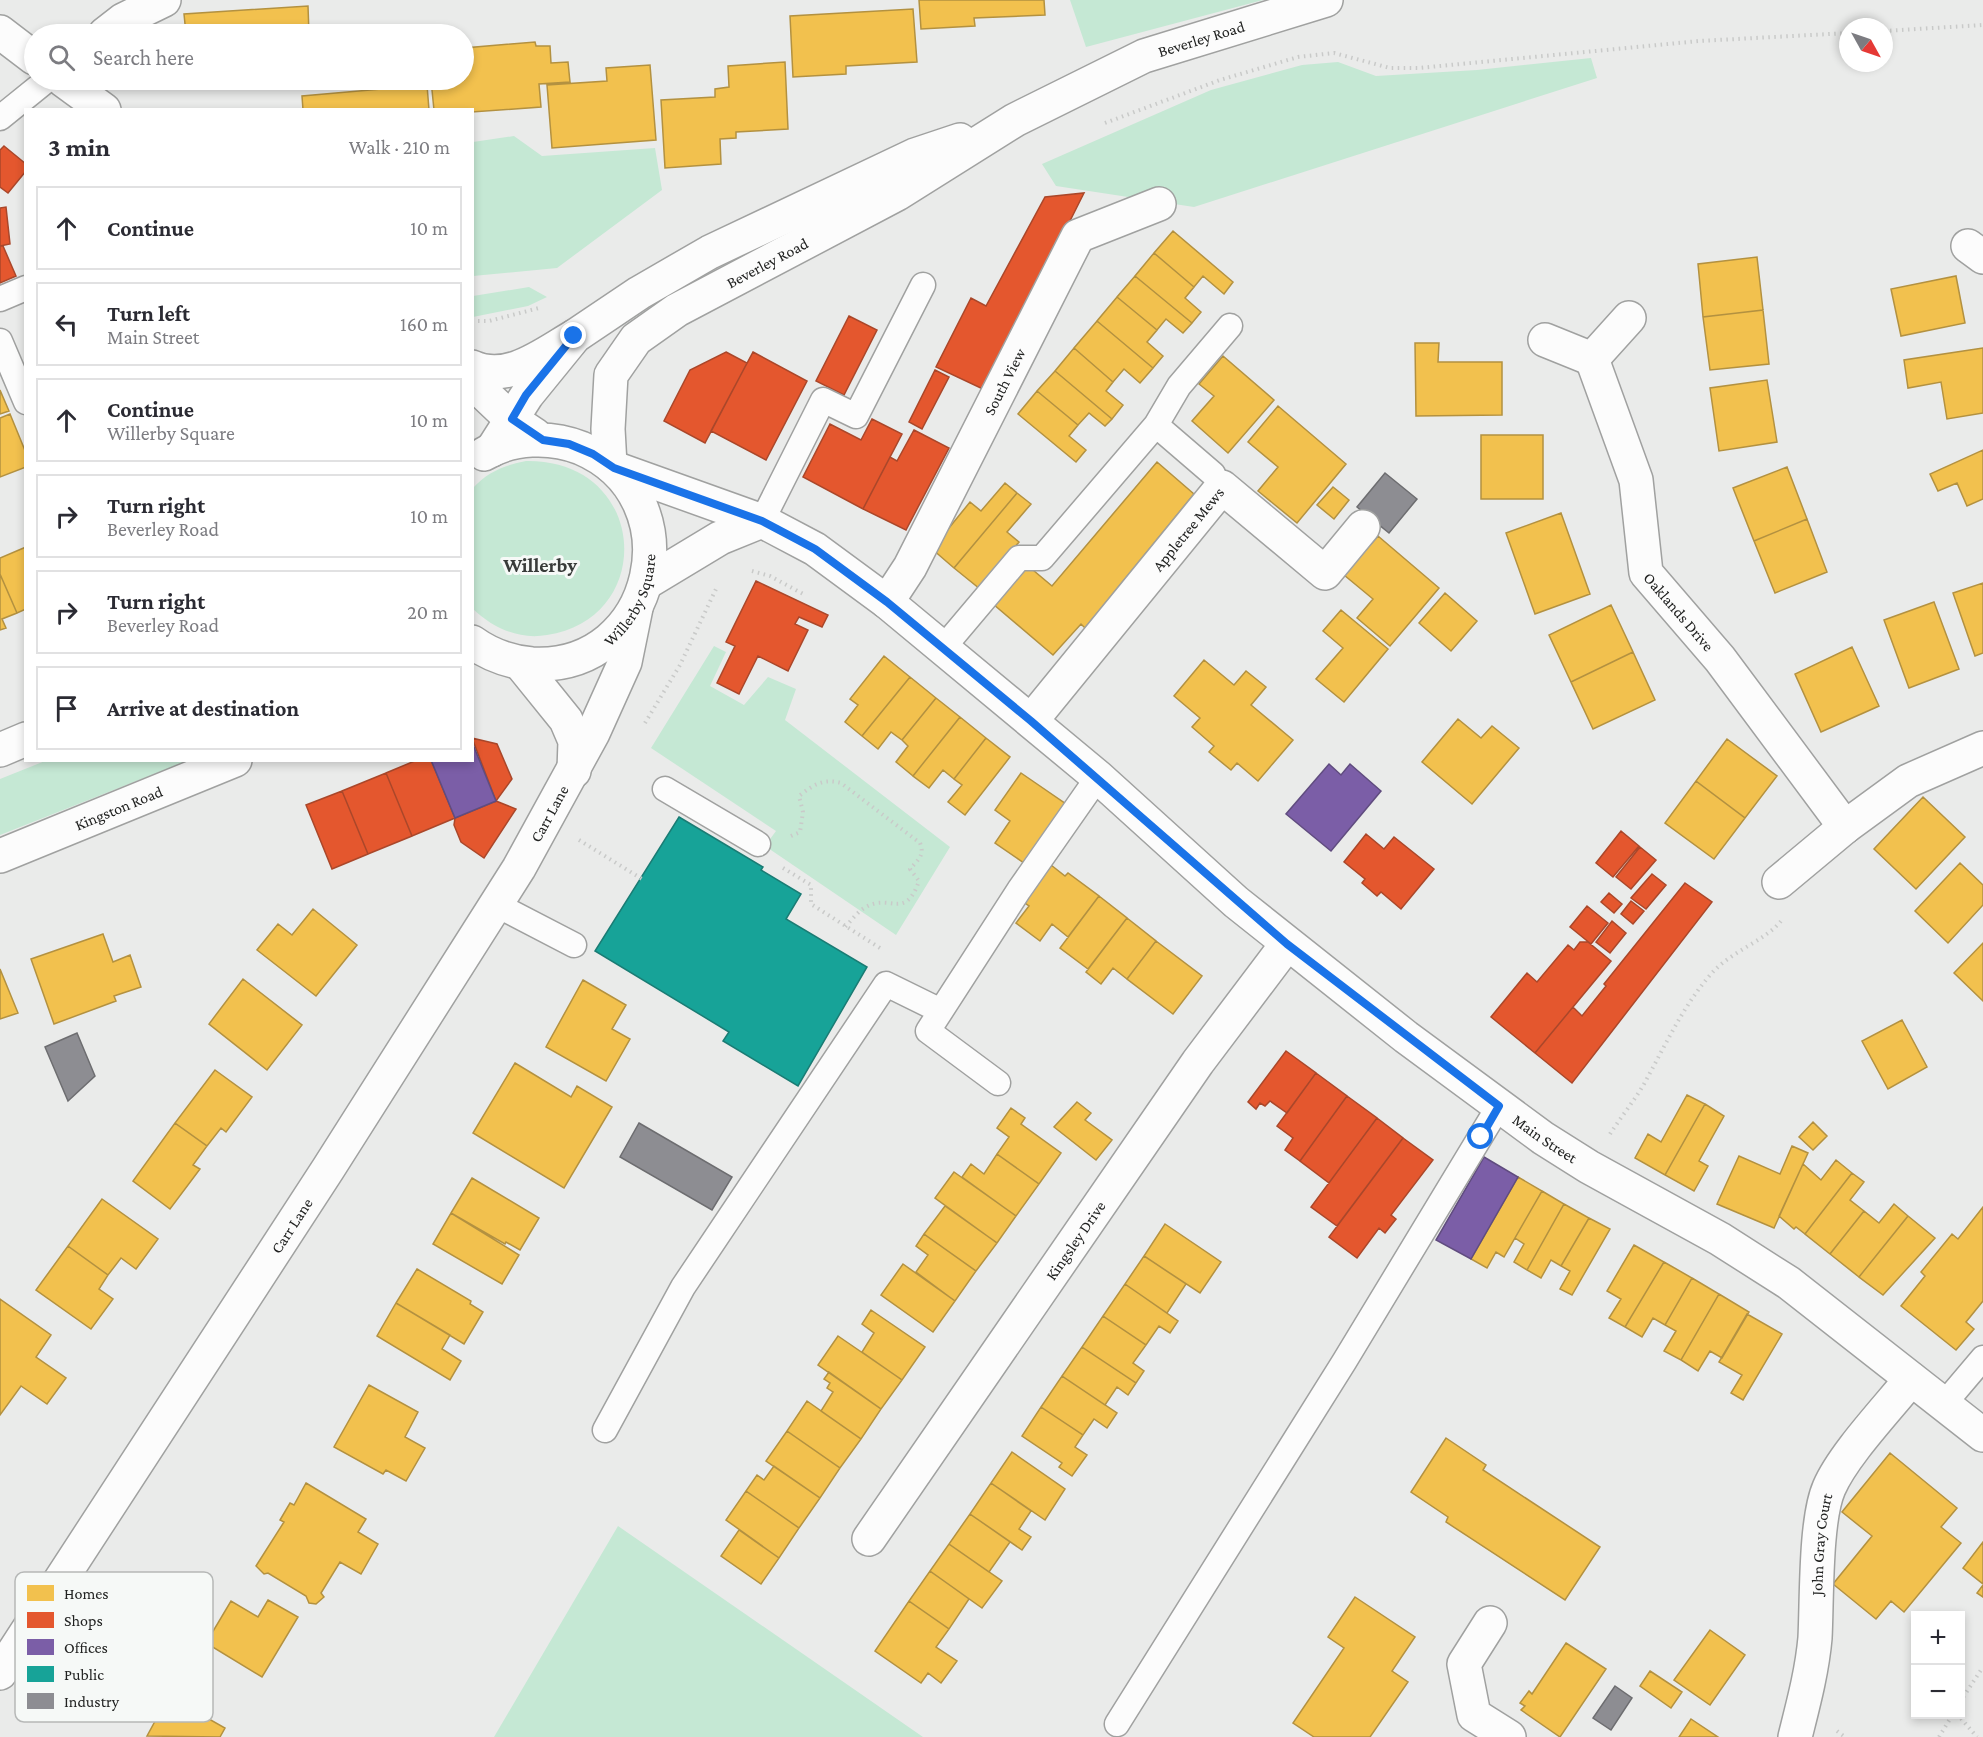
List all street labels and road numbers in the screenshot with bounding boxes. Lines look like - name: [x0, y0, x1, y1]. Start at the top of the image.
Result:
- street label: Beverley Road: [1156, 17, 1247, 60]
- street label: Beverley Road: [723, 234, 811, 291]
- street label: South View: [980, 345, 1028, 418]
- street label: Appletree Mews: [1149, 484, 1227, 574]
- street label: Willerby Square: [600, 553, 658, 649]
- street label: Oaklands Drive: [1641, 569, 1718, 654]
- street label: Kingston Road: [72, 782, 165, 833]
- street label: Carr Lane: [526, 782, 571, 845]
- street label: Main Street: [1510, 1110, 1581, 1166]
- street label: Carr Lane: [267, 1195, 315, 1256]
- street label: Kingsley Drive: [1042, 1197, 1108, 1283]
- street label: John Gray Court: [1808, 1490, 1835, 1598]

